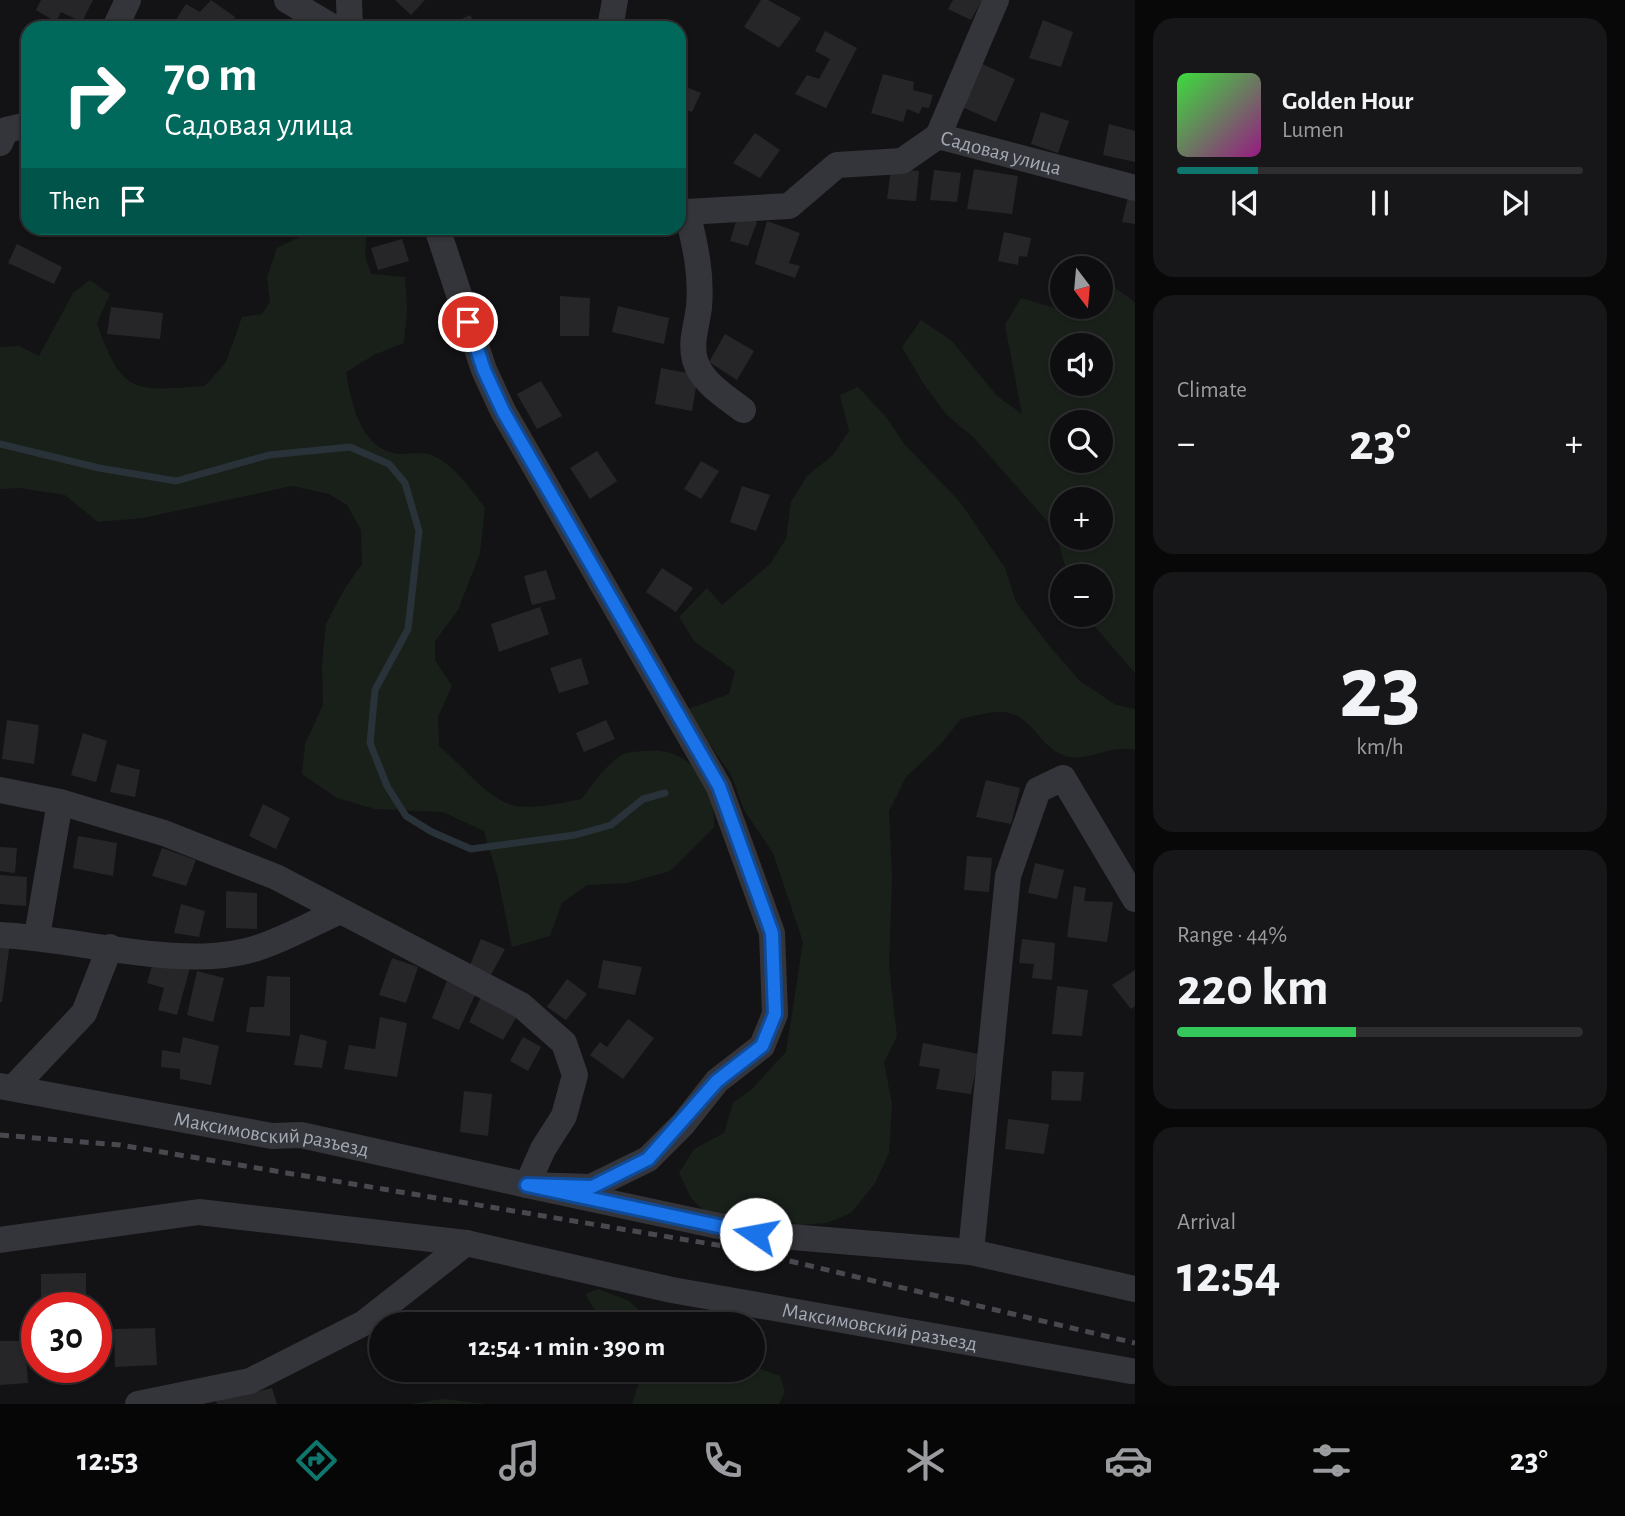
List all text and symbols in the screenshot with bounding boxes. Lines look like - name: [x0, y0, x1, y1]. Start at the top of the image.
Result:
- icon: right: [49, 49, 140, 140]
- text: 70 m: [164, 51, 258, 100]
- text: Golden Hour: [1282, 88, 1413, 114]
- text: Садовая улица: [164, 109, 353, 141]
- text: Lumen: [1282, 119, 1344, 142]
- street label: Садовая улица: [938, 127, 1064, 179]
- icon: arrive: [114, 182, 152, 220]
- icon: previous: [1226, 184, 1264, 222]
- icon: pause: [1361, 184, 1399, 222]
- icon: next: [1496, 184, 1534, 222]
- text: Then: [49, 188, 100, 214]
- north arrow: [1050, 256, 1113, 318]
- map controls: [1050, 256, 1113, 627]
- pin: [438, 292, 498, 352]
- icon: arrive: [449, 303, 487, 341]
- button: sound: [1050, 333, 1113, 396]
- text: Climate: [1177, 379, 1247, 402]
- button: search: [1050, 410, 1113, 473]
- text: 23°: [1349, 417, 1411, 469]
- text: −: [1177, 425, 1195, 463]
- text: +: [1565, 425, 1583, 463]
- button: +: [1050, 487, 1113, 550]
- button: −: [1050, 564, 1113, 627]
- text: 23: [1339, 643, 1421, 734]
- text: km/h: [1356, 736, 1404, 759]
- text: Range · 44%: [1177, 924, 1287, 947]
- text: 220 km: [1177, 962, 1329, 1014]
- street label: Максимовский разъезд: [172, 1108, 371, 1160]
- position arrow: [719, 1197, 793, 1271]
- text: Arrival: [1177, 1211, 1236, 1234]
- text: 12:54: [1177, 1249, 1281, 1301]
- speed limit sign: 30: [21, 1292, 112, 1383]
- street label: Максимовский разъезд: [780, 1299, 979, 1354]
- text: 12:54 · 1 min · 390 m: [469, 1334, 665, 1360]
- icon: directions: [292, 1436, 341, 1485]
- icon: music: [495, 1436, 544, 1485]
- icon: phone: [698, 1436, 747, 1485]
- icon: climate: [901, 1436, 950, 1485]
- icon: car: [1104, 1436, 1153, 1485]
- icon: filters: [1307, 1436, 1356, 1485]
- text: 12:53: [77, 1444, 138, 1476]
- text: 23°: [1510, 1444, 1548, 1476]

